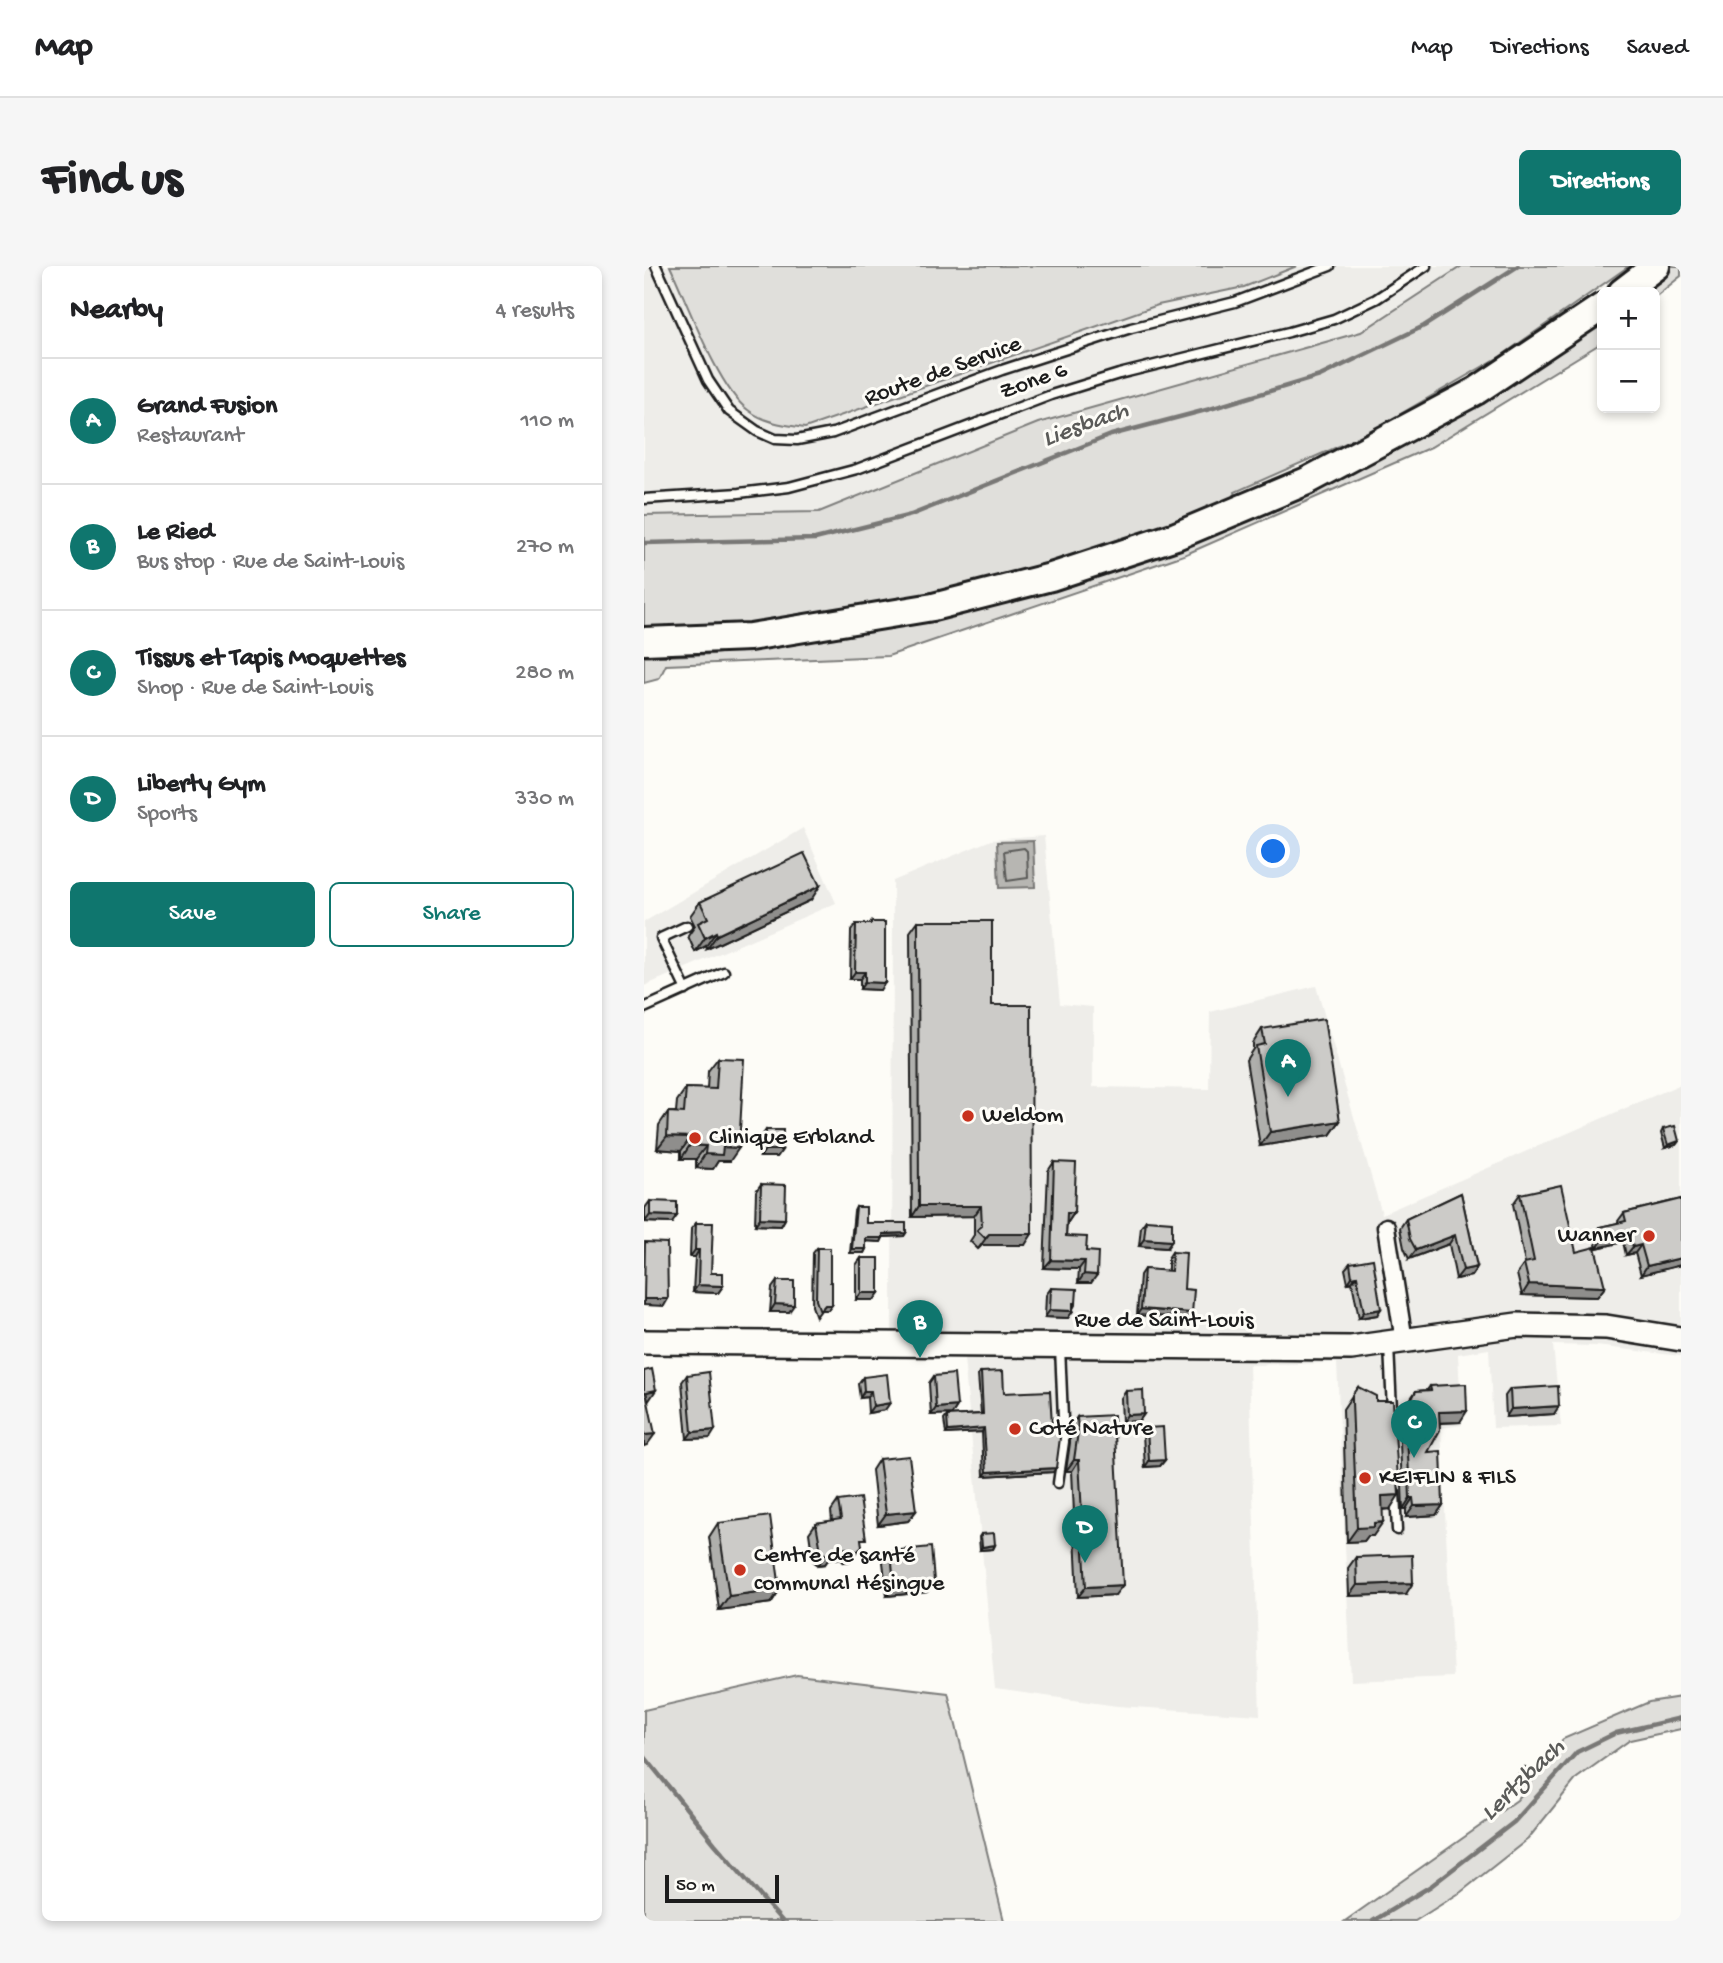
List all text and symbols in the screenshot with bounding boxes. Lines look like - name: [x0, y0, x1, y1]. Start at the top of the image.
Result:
- text: Map: [35, 29, 92, 67]
- text: Map: [1411, 34, 1453, 63]
- text: Directions: [1491, 34, 1589, 63]
- text: Saved: [1627, 34, 1688, 63]
- button: Directions: [1519, 150, 1681, 215]
- text: Find us: [42, 153, 182, 211]
- map controls: [1597, 287, 1660, 413]
- button: +: [1597, 287, 1660, 350]
- text: Nearby: [70, 294, 163, 329]
- text: 4 results: [495, 298, 574, 325]
- street label: Route de Service: [861, 330, 1026, 414]
- button: −: [1597, 350, 1660, 413]
- street label: Zone 6: [996, 356, 1072, 408]
- text: Grand Fusion: [137, 392, 277, 423]
- water label: Liesbach: [1039, 396, 1134, 456]
- text: A: [86, 408, 100, 435]
- text: 110 m: [521, 408, 574, 435]
- text: Restaurant: [137, 423, 244, 450]
- text: Le Ried: [137, 518, 214, 549]
- text: B: [87, 534, 99, 561]
- text: 270 m: [516, 534, 574, 561]
- text: Bus stop · Rue de Saint-Louis: [137, 549, 404, 576]
- text: Tissus et Tapis Moquettes: [137, 644, 405, 675]
- text: C: [87, 660, 99, 687]
- text: 280 m: [515, 660, 574, 687]
- text: Shop · Rue de Saint-Louis: [137, 675, 373, 702]
- text: Liberty Gym: [137, 770, 266, 801]
- text: D: [86, 786, 101, 813]
- text: 330 m: [515, 786, 574, 813]
- text: Sports: [137, 801, 197, 828]
- your location: [1256, 834, 1290, 868]
- button: Save: [70, 882, 315, 947]
- button: Share: [329, 882, 574, 947]
- pin: A: [1265, 1039, 1311, 1097]
- place label: Weldom: [982, 1102, 1064, 1131]
- marker: Weldom: [960, 1108, 976, 1124]
- place label: Clinique Erbland: [709, 1124, 875, 1153]
- marker: Clinique Erbland: [687, 1130, 703, 1146]
- place label: Wanner: [1558, 1222, 1637, 1251]
- marker: Wanner: [1641, 1228, 1657, 1244]
- pin: B: [897, 1300, 943, 1358]
- street label: Rue de Saint-Louis: [1075, 1307, 1255, 1336]
- pin: C: [1391, 1400, 1437, 1458]
- place label: Coté Nature: [1029, 1415, 1154, 1444]
- marker: Coté Nature: [1007, 1421, 1023, 1437]
- place label: KEIFLIN & FILS: [1379, 1464, 1517, 1493]
- marker: KEIFLIN & FILS: [1357, 1470, 1373, 1486]
- pin: D: [1062, 1505, 1108, 1563]
- place label: Centre de santé communal Hésingue: [754, 1542, 945, 1599]
- marker: Centre de santé communal Hésingue: [732, 1562, 748, 1578]
- water label: Lertzbach: [1475, 1733, 1573, 1829]
- scale bar: [665, 1872, 779, 1904]
- text: 50 m: [676, 1875, 715, 1898]

